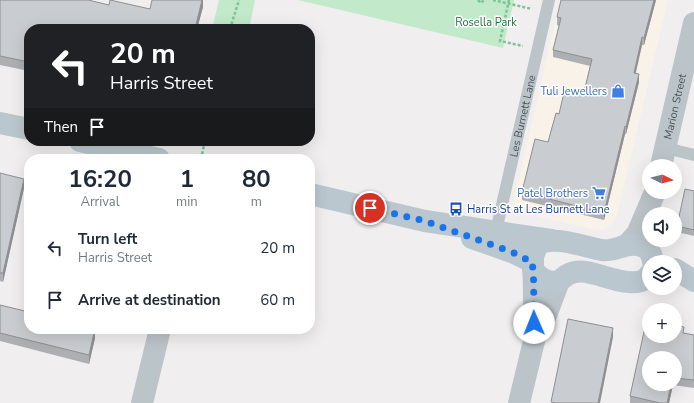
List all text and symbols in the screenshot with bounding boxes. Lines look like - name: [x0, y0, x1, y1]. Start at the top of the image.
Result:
- park label: Rosella Park: [455, 15, 517, 30]
- text: 20 m: [110, 35, 176, 73]
- icon: left: [44, 40, 96, 92]
- text: Harris Street: [110, 71, 213, 95]
- street label: Marion Street: [660, 72, 690, 141]
- street label: Les Burnett Lane: [506, 73, 540, 159]
- shop icon: Tuli Jewellers: [610, 83, 626, 99]
- place label: Tuli Jewellers: [541, 84, 607, 99]
- icon: arrive: [86, 116, 108, 138]
- text: Then: [44, 117, 78, 137]
- north arrow: [642, 159, 682, 199]
- map controls: [642, 159, 682, 391]
- text: 16:20: [68, 163, 132, 195]
- text: 1: [180, 163, 194, 195]
- text: 80: [242, 163, 271, 195]
- supermarket icon: Patel Brothers: [591, 185, 607, 201]
- place label: Patel Brothers: [517, 186, 588, 201]
- pin: [353, 191, 387, 225]
- text: Arrival: [80, 193, 120, 211]
- text: min: [176, 193, 198, 211]
- text: m: [251, 193, 262, 211]
- icon: arrive: [359, 197, 381, 219]
- bus stop icon: Harris St at Les Burnett Lane: [448, 201, 464, 217]
- place label: Harris St at Les Burnett Lane: [467, 202, 610, 217]
- button: sound: [642, 207, 682, 247]
- text: Turn left: [78, 229, 137, 249]
- icon: left: [44, 237, 66, 259]
- text: 20 m: [260, 238, 295, 258]
- text: Harris Street: [78, 249, 152, 267]
- button: layers: [642, 255, 682, 295]
- icon: arrive: [44, 289, 66, 311]
- text: Arrive at destination: [78, 290, 221, 310]
- text: 60 m: [260, 290, 295, 310]
- position arrow: [513, 302, 555, 344]
- button: +: [642, 303, 682, 343]
- button: −: [642, 351, 682, 391]

